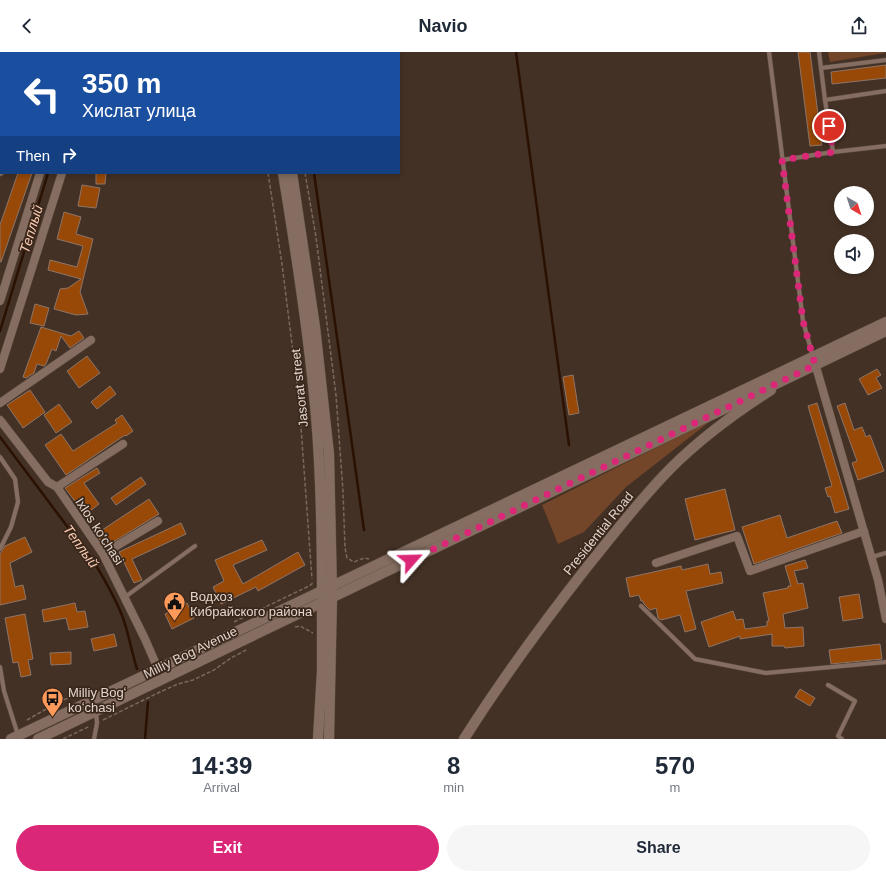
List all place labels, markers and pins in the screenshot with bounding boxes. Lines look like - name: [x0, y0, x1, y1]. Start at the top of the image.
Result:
- pin: [812, 109, 846, 143]
- place label: Водхоз Кибрайского района: [190, 589, 313, 619]
- public building icon: Водхоз Кибрайского района: [162, 590, 188, 623]
- place label: Milliy Bogʻ koʻchasi: [68, 685, 127, 715]
- bus stop icon: Milliy Bogʻ koʻchasi: [40, 686, 66, 719]

